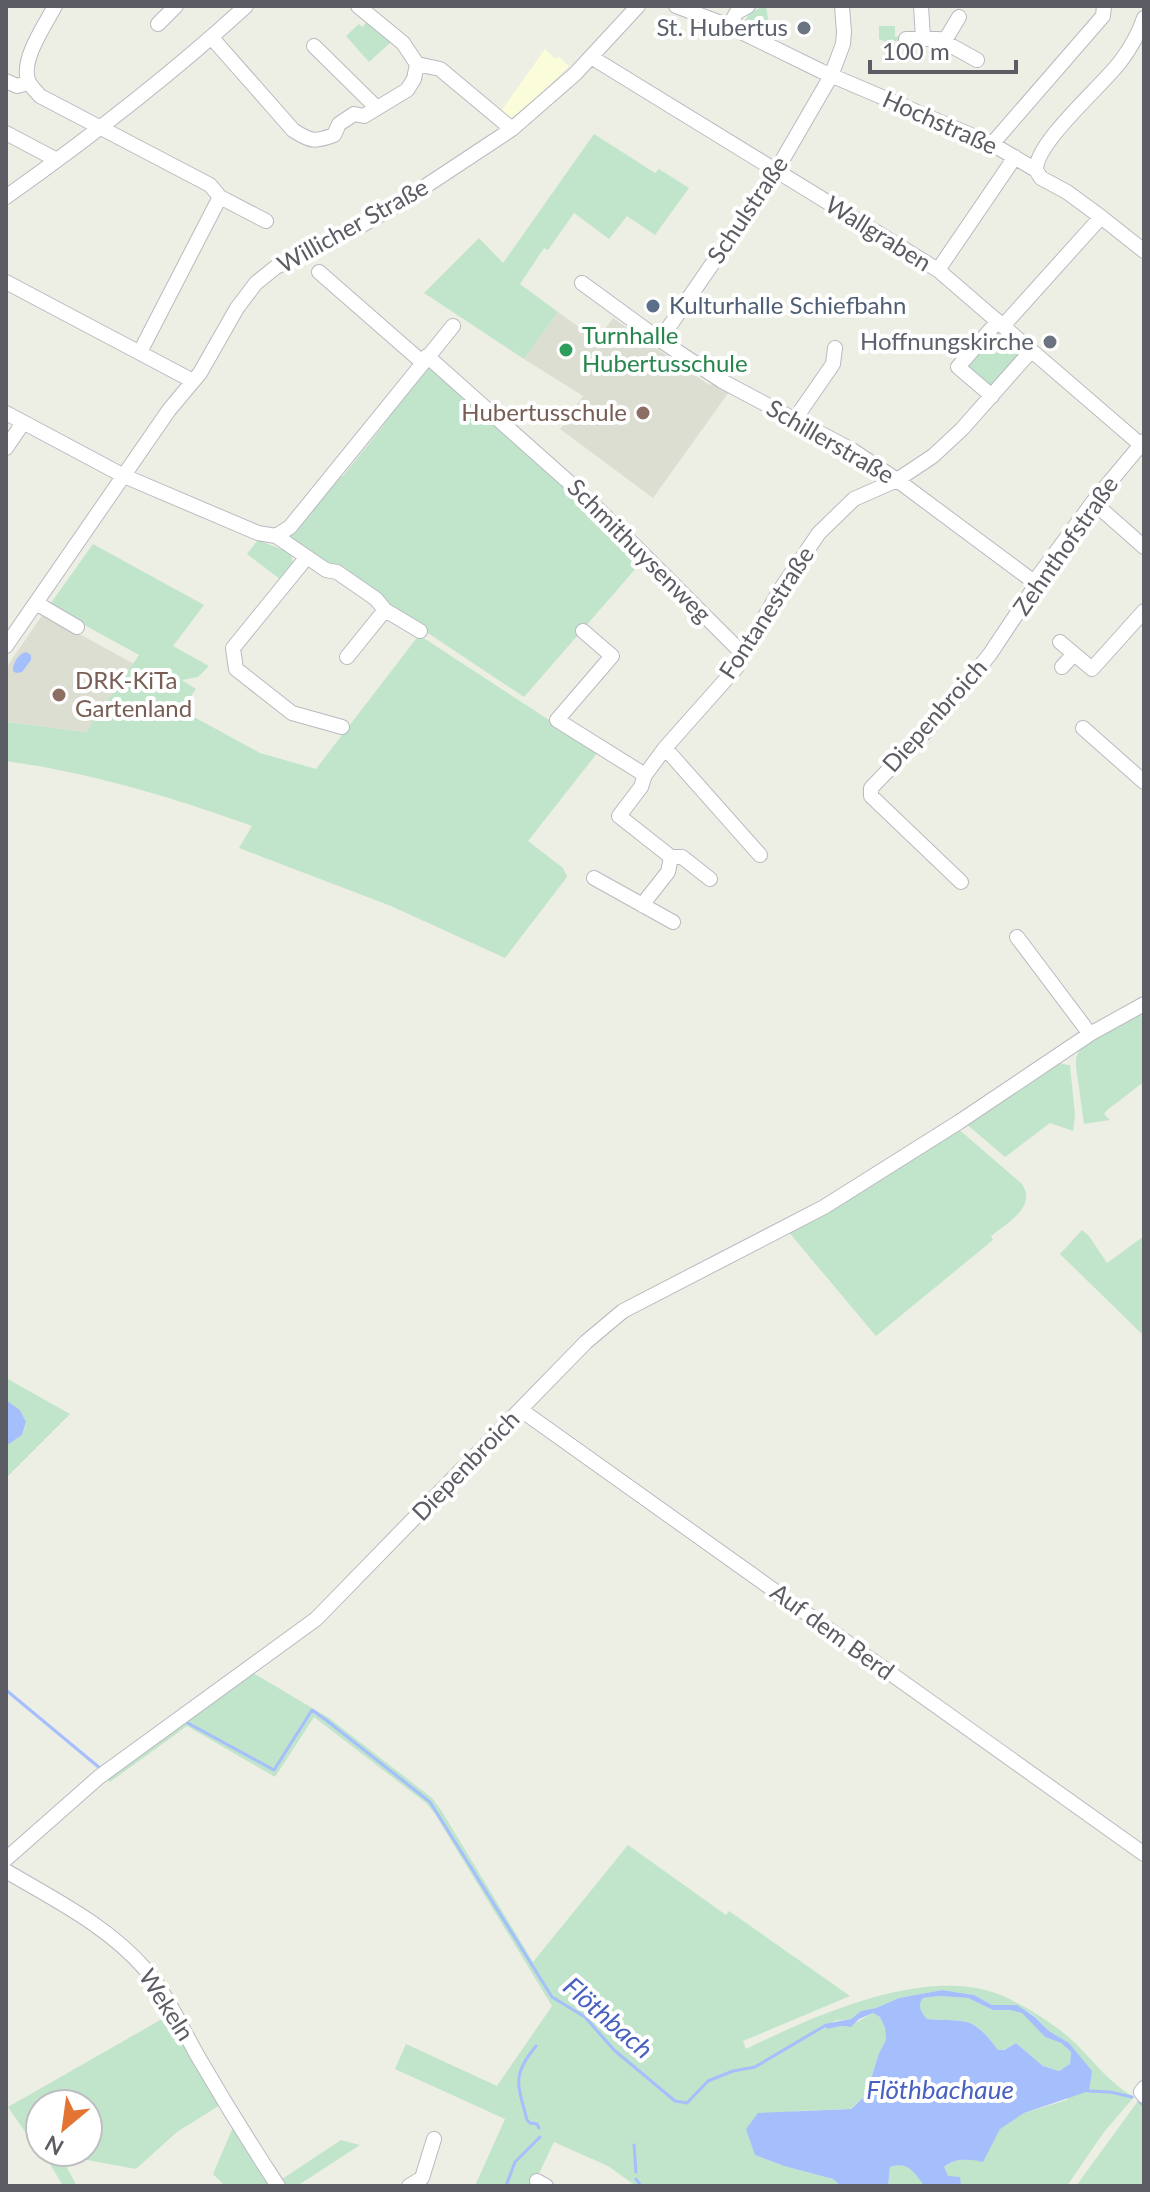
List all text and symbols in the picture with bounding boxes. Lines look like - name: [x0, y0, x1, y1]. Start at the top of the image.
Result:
- place label: St. Hubertus: [656, 12, 788, 41]
- marker: St. Hubertus: [795, 19, 813, 37]
- scale bar: [870, 24, 1016, 74]
- text: 100 m: [882, 36, 950, 65]
- street label: Hochstraße: [879, 83, 1002, 160]
- street label: Schulstraße: [700, 150, 793, 268]
- street label: Willicher Straße: [272, 171, 433, 278]
- street label: Wallgraben: [821, 189, 937, 277]
- place label: Kulturhalle Schiefbahn: [669, 290, 906, 319]
- marker: Kulturhalle Schiefbahn: [644, 297, 662, 315]
- place label: Turnhalle Hubertusschule: [582, 320, 748, 377]
- place label: Hoffnungskirche: [860, 326, 1034, 355]
- marker: Hoffnungskirche: [1041, 333, 1059, 351]
- marker: Turnhalle Hubertusschule: [557, 341, 575, 359]
- street label: Schillerstraße: [762, 393, 900, 489]
- place label: Hubertusschule: [461, 397, 627, 426]
- marker: Hubertusschule: [634, 404, 652, 422]
- street label: Zehnthofstraße: [1006, 470, 1123, 620]
- street label: Schmithuysenweg: [562, 472, 718, 628]
- street label: Fontanestraße: [712, 541, 819, 684]
- street label: Diepenbroich: [876, 653, 992, 777]
- place label: DRK-KiTa Gartenland: [75, 665, 192, 722]
- marker: DRK-KiTa Gartenland: [50, 686, 68, 704]
- street label: Diepenbroich: [405, 1404, 525, 1526]
- street label: Auf dem Berd: [766, 1576, 900, 1685]
- street label: Wekeln: [133, 1963, 201, 2045]
- water label: Flöthbach: [557, 1970, 660, 2065]
- water label: Flöthbachaue: [866, 2073, 1014, 2105]
- north arrow: [24, 2088, 104, 2168]
- text: N: [40, 2130, 68, 2162]

